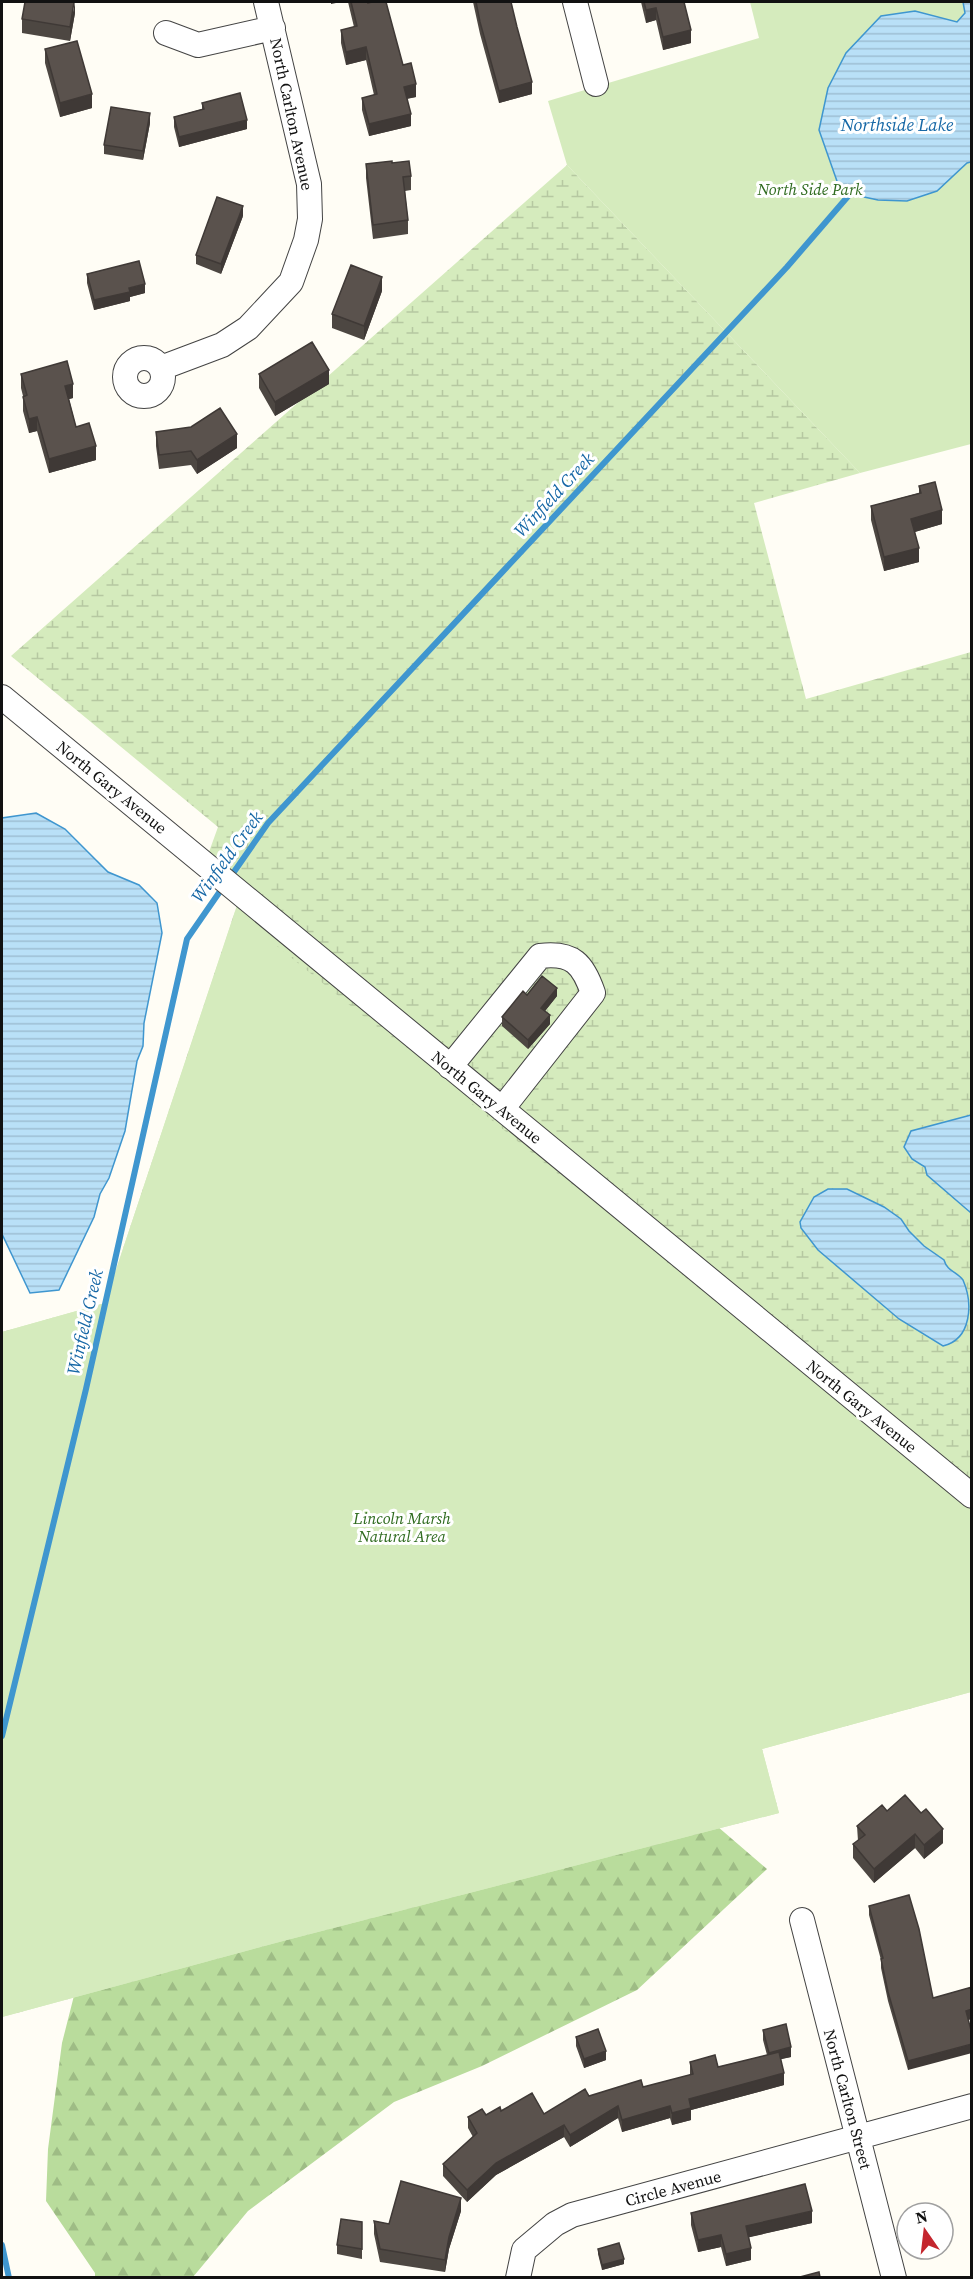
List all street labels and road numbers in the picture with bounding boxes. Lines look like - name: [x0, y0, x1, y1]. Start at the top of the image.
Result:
- street label: North Carlton Avenue: [265, 36, 319, 192]
- street label: North Gary Avenue: [52, 736, 172, 838]
- street label: North Gary Avenue: [427, 1046, 547, 1148]
- street label: North Gary Avenue: [802, 1355, 922, 1457]
- street label: North Carlton Street: [819, 2026, 877, 2172]
- street label: Circle Avenue: [623, 2165, 723, 2211]

